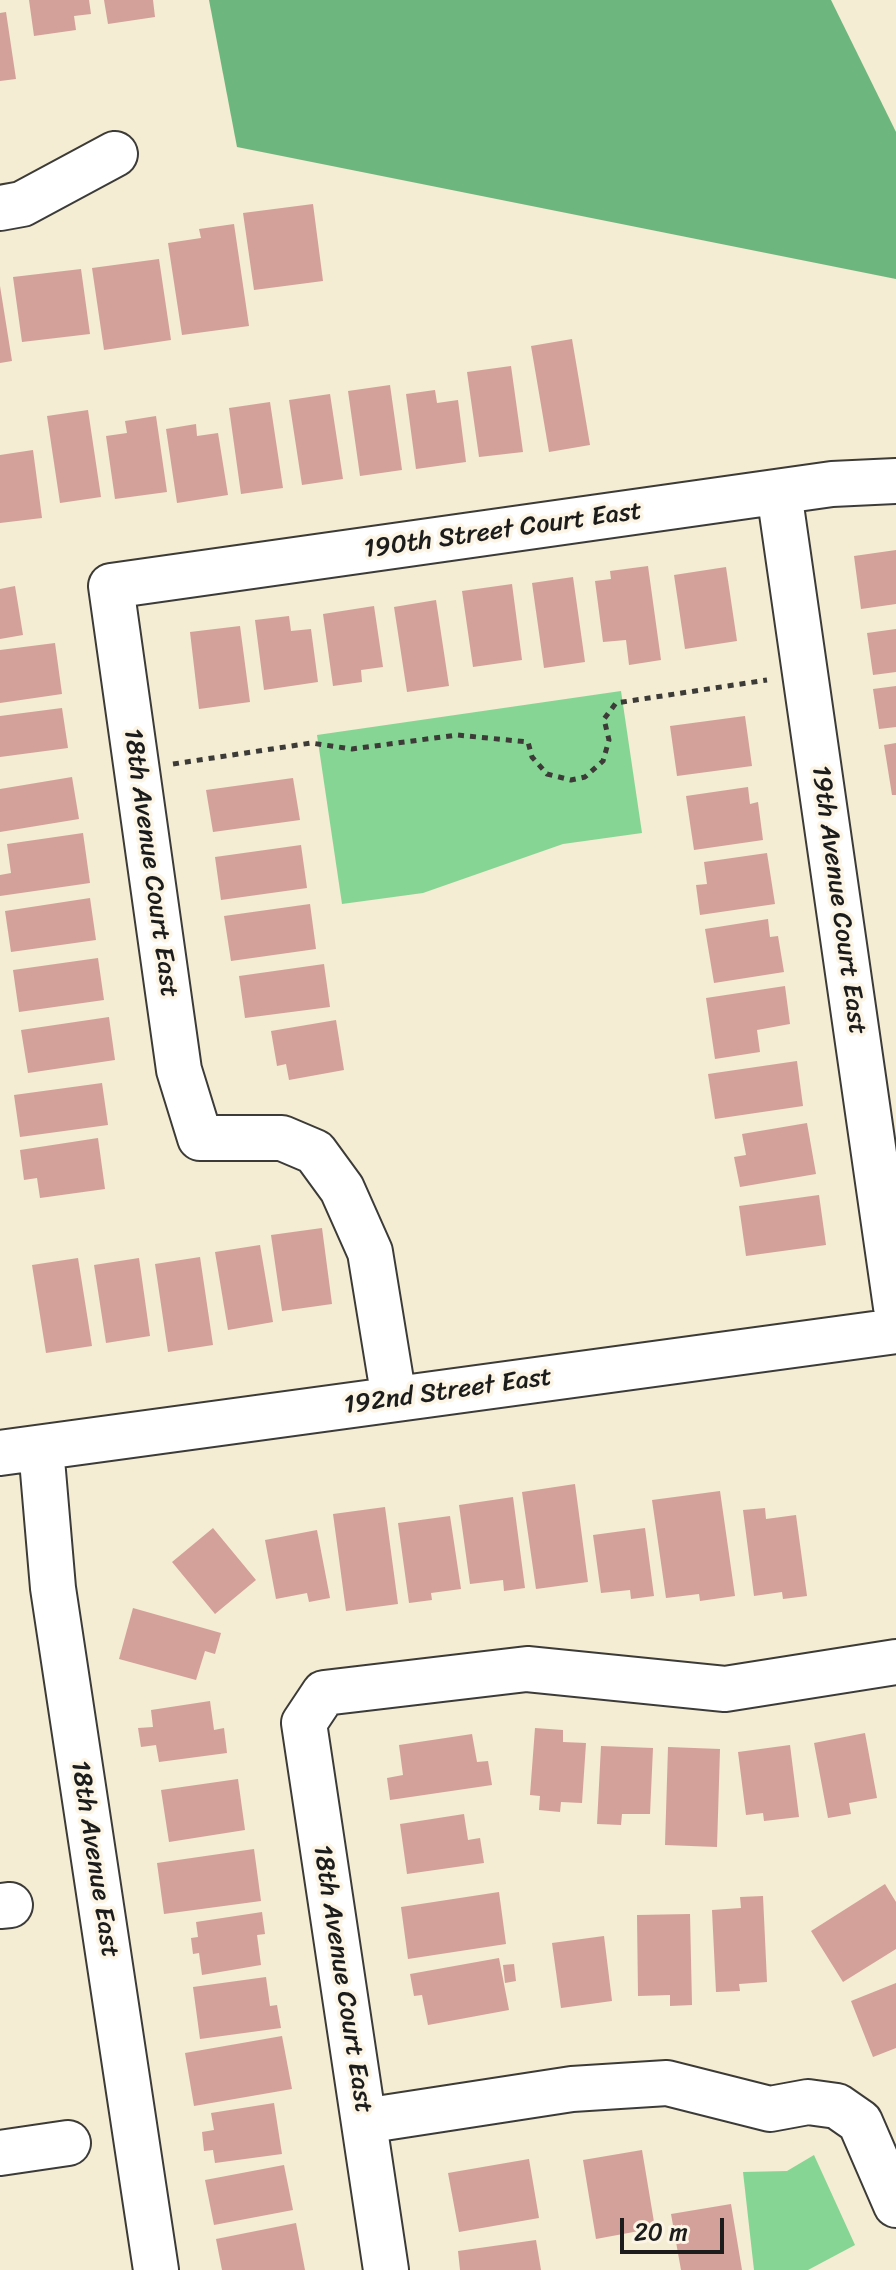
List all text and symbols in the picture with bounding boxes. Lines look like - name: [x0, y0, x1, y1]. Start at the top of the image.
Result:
- street label: 190th Street Court East: [362, 496, 644, 566]
- street label: 18th Avenue Court East: [116, 727, 184, 999]
- street label: 19th Avenue Court East: [804, 763, 872, 1037]
- street label: 192nd Street East: [342, 1362, 554, 1422]
- street label: 18th Avenue East: [63, 1758, 125, 1960]
- street label: 18th Avenue Court East: [305, 1843, 379, 2115]
- scale bar: [624, 2202, 728, 2252]
- text: 20 m: [634, 2211, 688, 2253]

